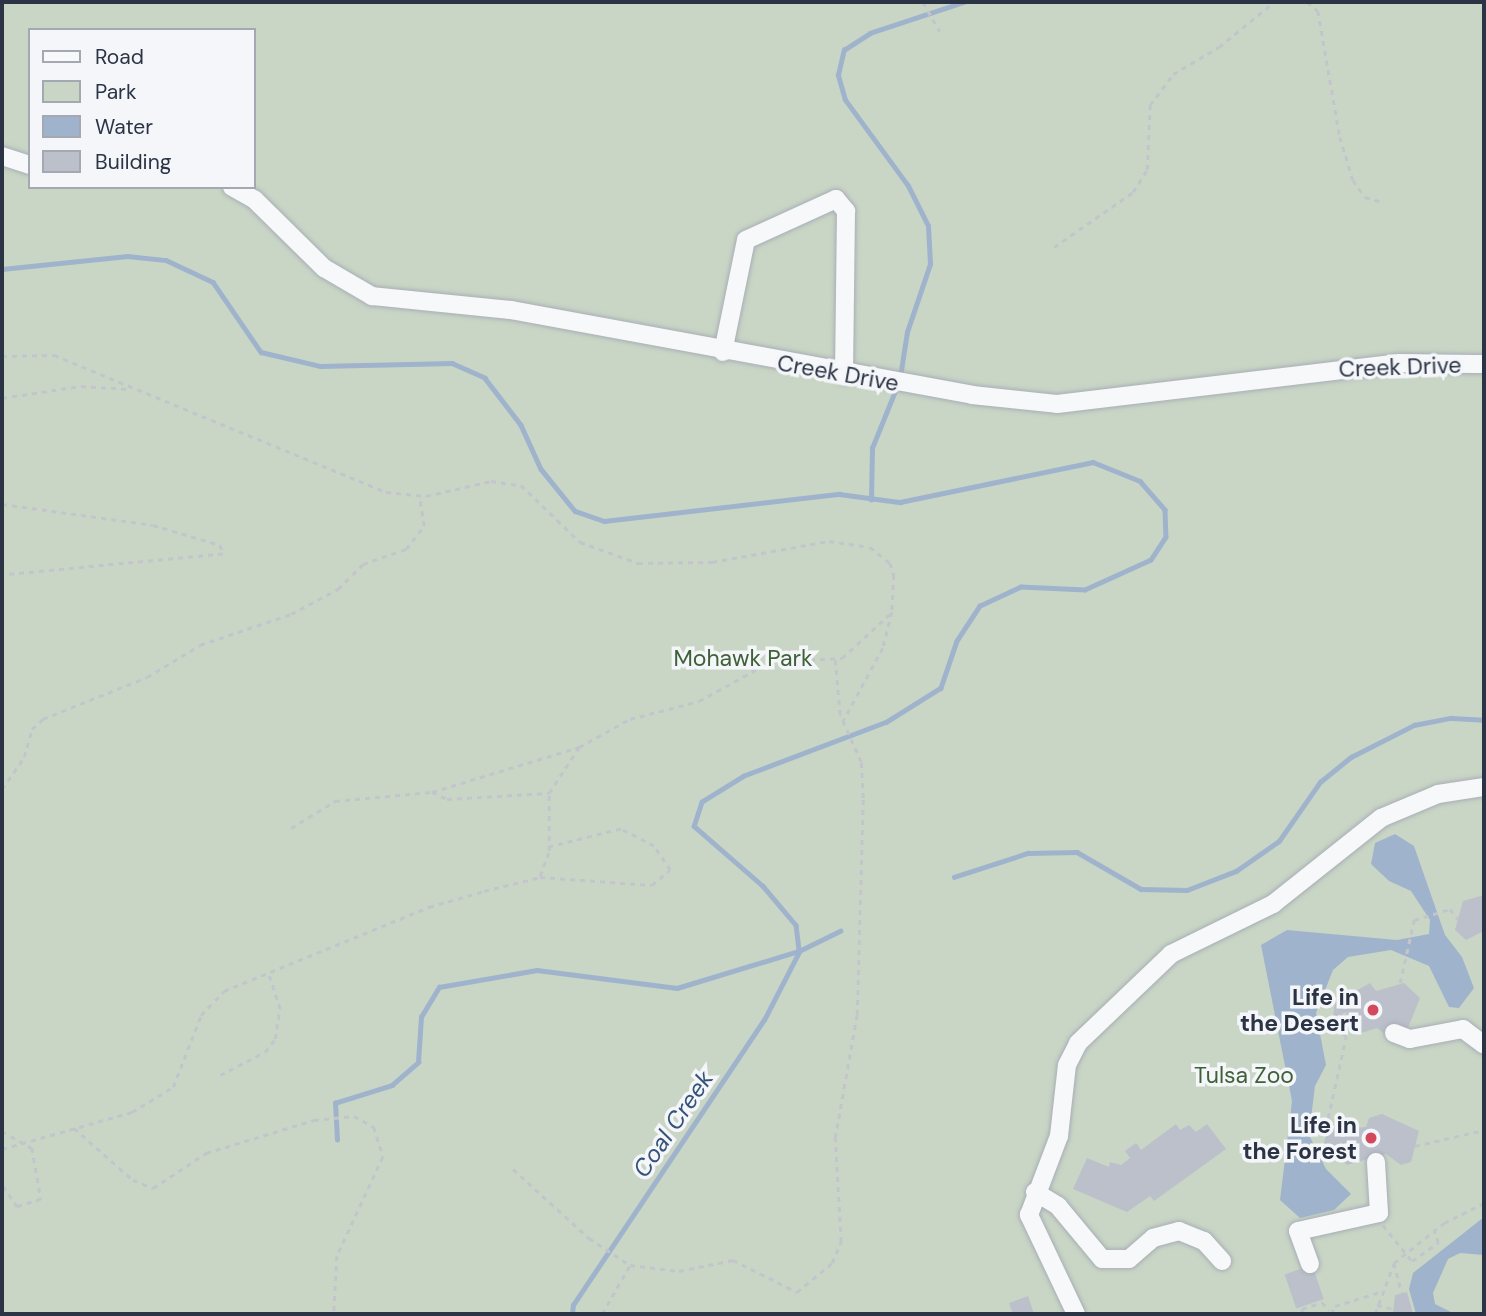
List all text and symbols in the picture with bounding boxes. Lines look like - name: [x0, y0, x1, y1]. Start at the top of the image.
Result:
- legend: [28, 28, 256, 189]
- text: Road: [95, 43, 144, 71]
- text: Park: [95, 78, 136, 106]
- text: Water: [95, 113, 153, 141]
- text: Building: [95, 148, 171, 176]
- street label: Creek Drive: [775, 349, 901, 397]
- street label: Creek Drive: [1338, 351, 1462, 383]
- park label: Mohawk Park: [673, 644, 813, 672]
- place label: Life in the Desert: [1240, 983, 1359, 1037]
- marker: Life in the Desert: [1365, 1002, 1381, 1018]
- park label: Tulsa Zoo: [1194, 1061, 1294, 1089]
- water label: Coal Creek: [627, 1065, 719, 1183]
- place label: Life in the Forest: [1242, 1111, 1357, 1165]
- marker: Life in the Forest: [1363, 1130, 1379, 1146]

